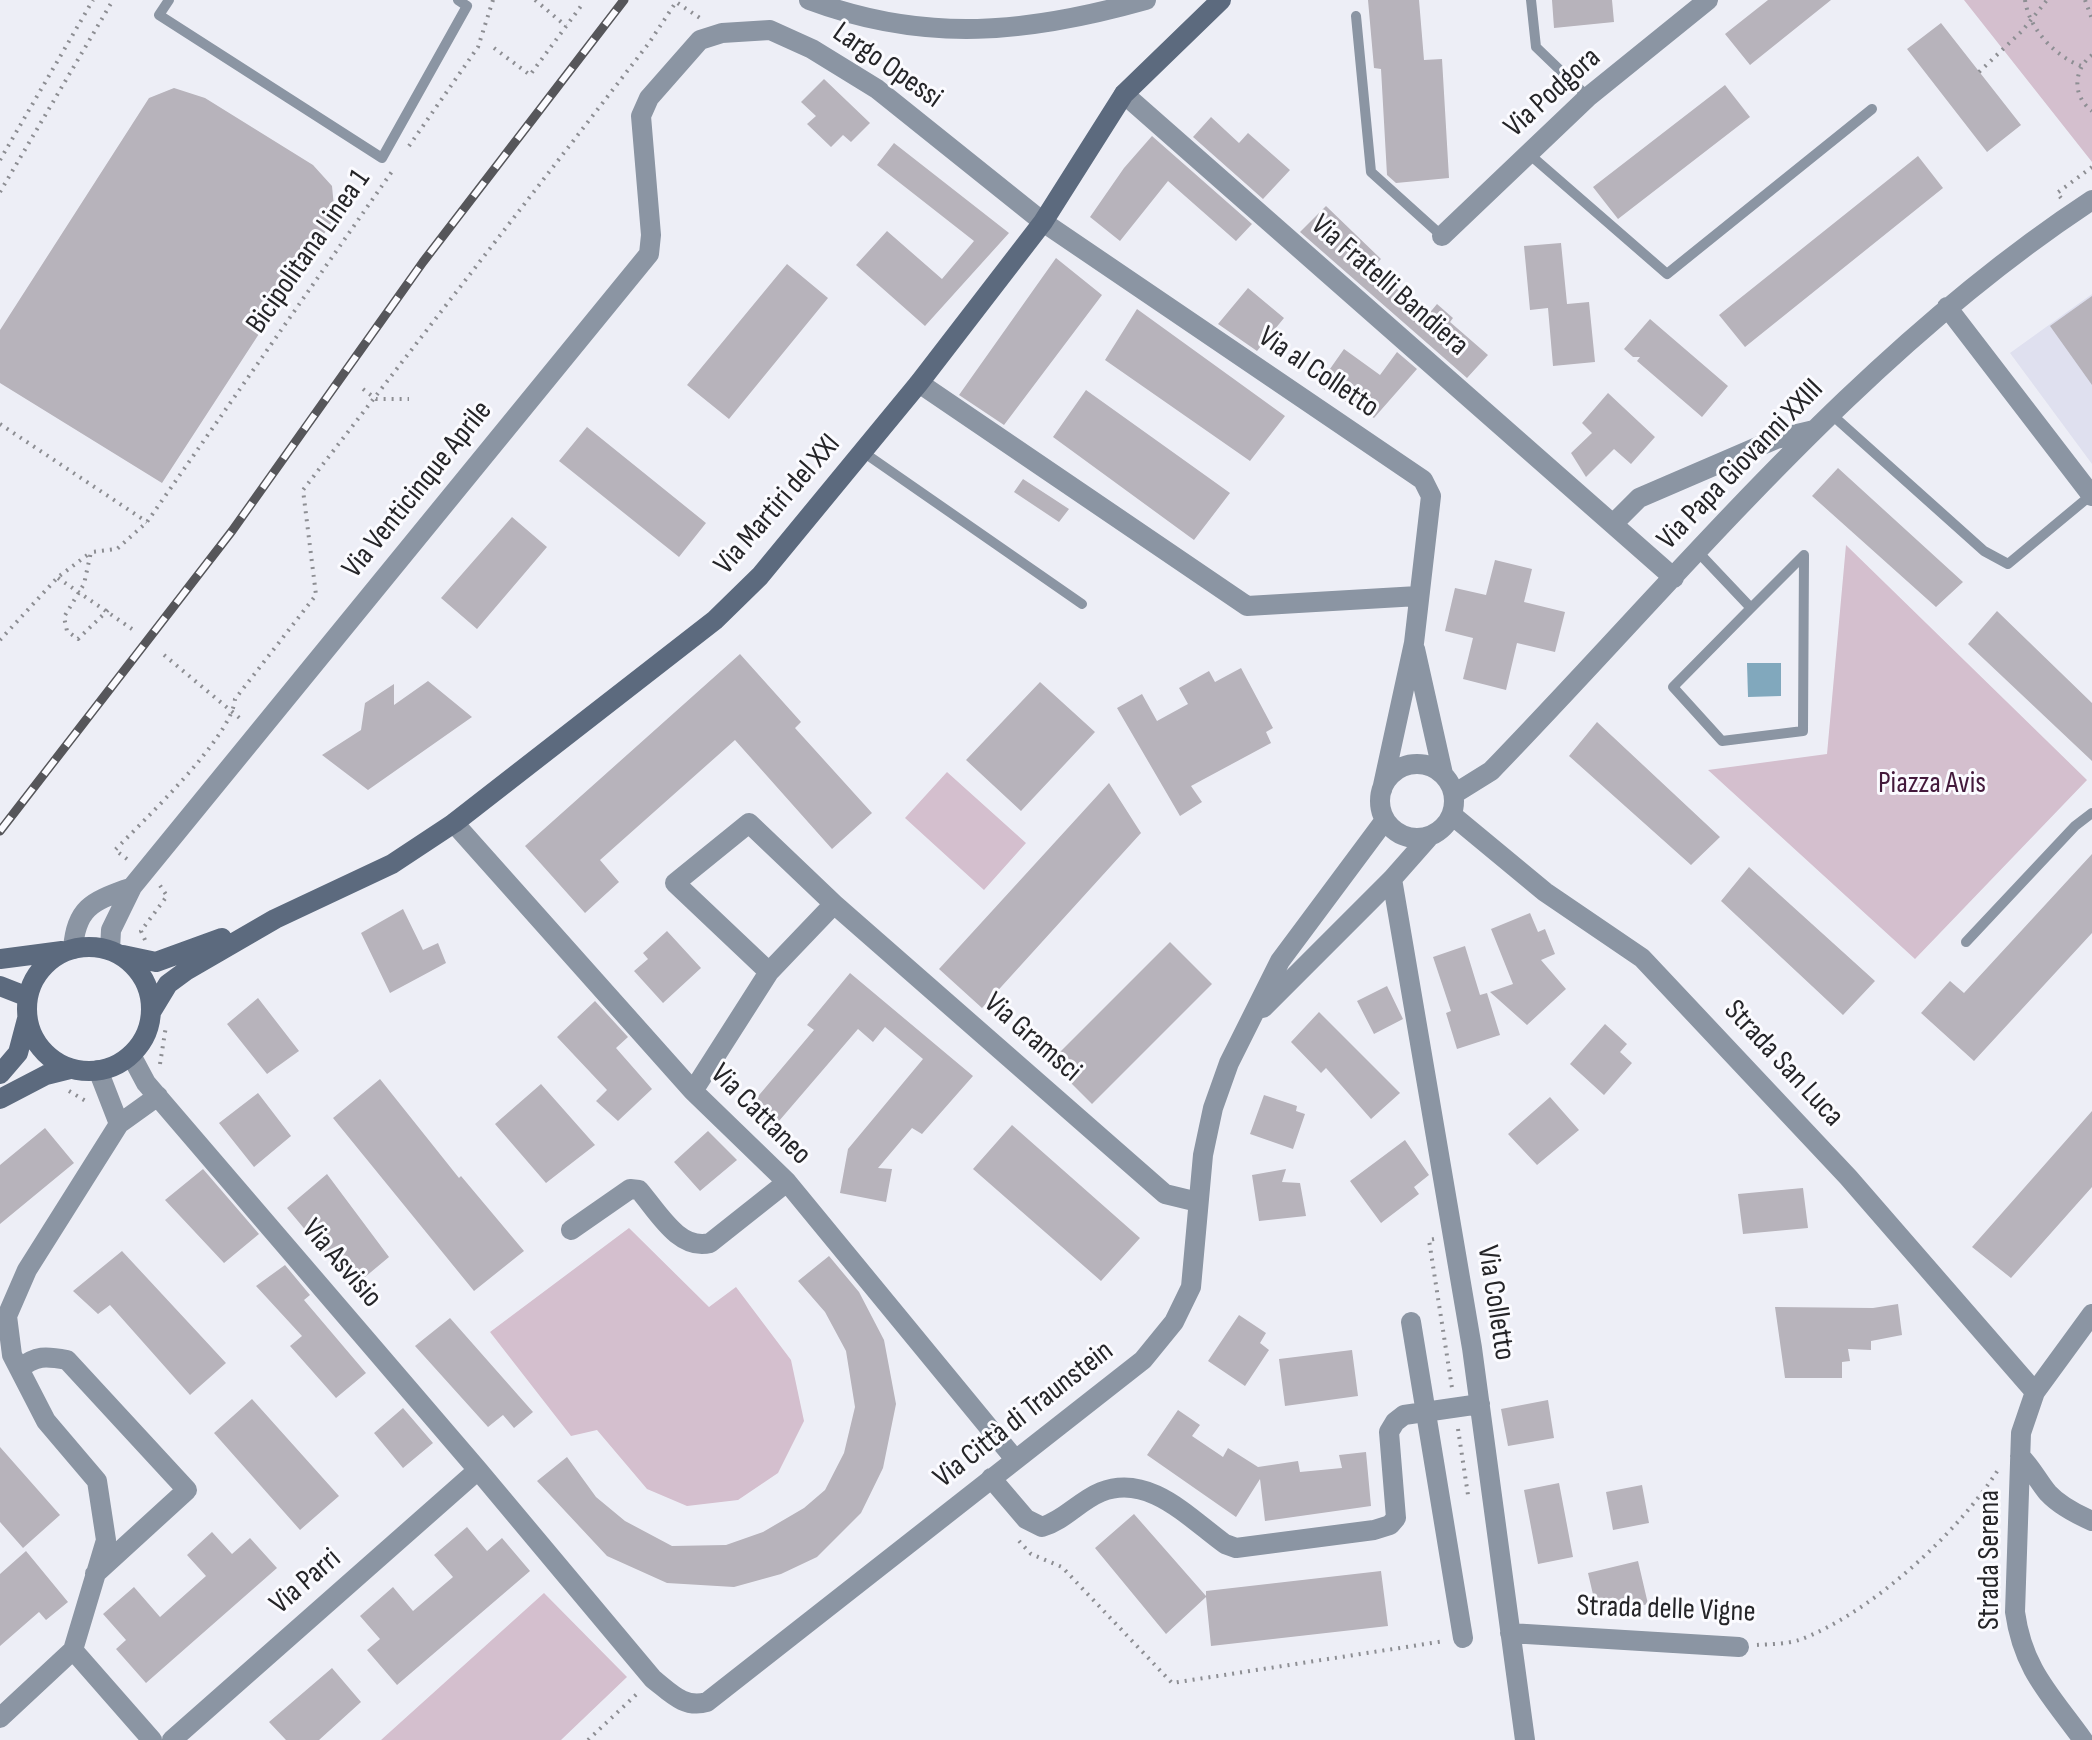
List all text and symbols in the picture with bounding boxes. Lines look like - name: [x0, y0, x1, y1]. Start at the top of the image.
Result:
- street label: Largo Opessi: [825, 15, 949, 117]
- street label: Via Podgora: [1497, 40, 1609, 146]
- street label: Bicipolitana Linea 1: [239, 163, 379, 341]
- street label: Via Fratelli Bandiera: [1303, 208, 1475, 364]
- street label: Via al Colletto: [1251, 320, 1385, 426]
- street label: Via Papa Giovanni XXIII: [1650, 372, 1832, 558]
- street label: Via Venticinque Aprile: [335, 394, 501, 586]
- street label: Via Martiri del XXI: [707, 428, 849, 582]
- park label: Piazza Avis: [1878, 766, 1986, 802]
- street label: Via Gramsci: [976, 986, 1088, 1090]
- street label: Strada San Luca: [1716, 993, 1850, 1135]
- street label: Via Cattaneo: [702, 1057, 818, 1173]
- street label: Via Asvisio: [293, 1213, 389, 1315]
- street label: Via Colletto: [1468, 1243, 1522, 1363]
- street label: Via Città di Traunstein: [927, 1334, 1121, 1496]
- street label: Strada Serena: [1972, 1490, 2008, 1630]
- street label: Via Parri: [263, 1542, 349, 1622]
- street label: Strada delle Vigne: [1576, 1589, 1756, 1631]

